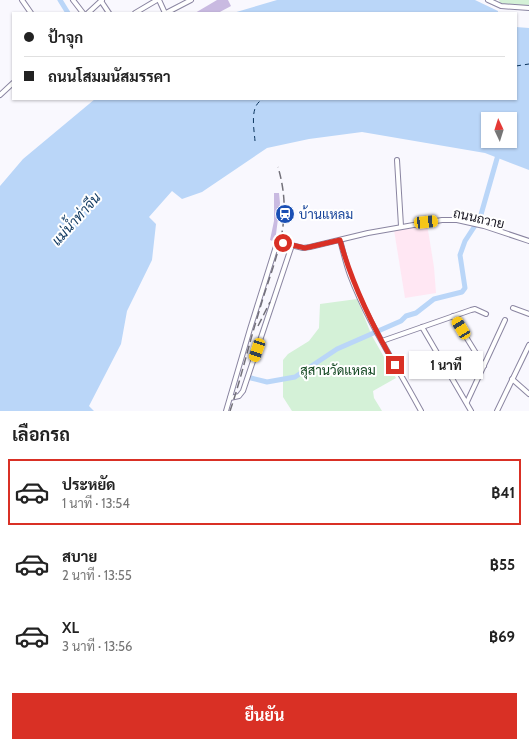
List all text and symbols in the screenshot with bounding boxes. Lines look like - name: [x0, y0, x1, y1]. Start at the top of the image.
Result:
- text: ป้าจุก: [48, 29, 83, 47]
- text: ถนนโสมมนัสมรรคา: [48, 68, 171, 86]
- north arrow: [481, 112, 517, 148]
- map controls: [481, 112, 517, 148]
- water label: แม่น้ำท่าจีน: [45, 187, 105, 249]
- station icon: บ้านแหลม: [274, 203, 296, 225]
- street label: ถนนถวาย: [452, 204, 506, 232]
- place label: บ้านแหลม: [299, 205, 353, 222]
- car: [413, 215, 439, 229]
- route start: [274, 234, 292, 252]
- car: [450, 315, 472, 341]
- car: [247, 337, 267, 363]
- callout: 1 นาที: [409, 351, 483, 379]
- route end: [386, 356, 404, 374]
- text: 1 นาที: [430, 357, 462, 373]
- park label: สุสานวัดแหลม: [300, 362, 376, 380]
- text: เลือกรถ: [12, 424, 70, 446]
- icon: car: [14, 474, 50, 510]
- text: ประหยัด: [62, 476, 115, 494]
- text: ฿41: [491, 484, 515, 502]
- text: 1 นาที · 13:54: [62, 495, 130, 511]
- icon: car: [14, 546, 50, 582]
- text: สบาย: [62, 548, 97, 566]
- text: ฿55: [490, 556, 515, 574]
- text: 2 นาที · 13:55: [62, 567, 132, 583]
- icon: car: [14, 618, 50, 654]
- text: XL: [62, 619, 79, 637]
- text: ฿69: [489, 628, 515, 646]
- text: 3 นาที · 13:56: [62, 638, 132, 654]
- button: ยืนยัน: [12, 693, 517, 739]

